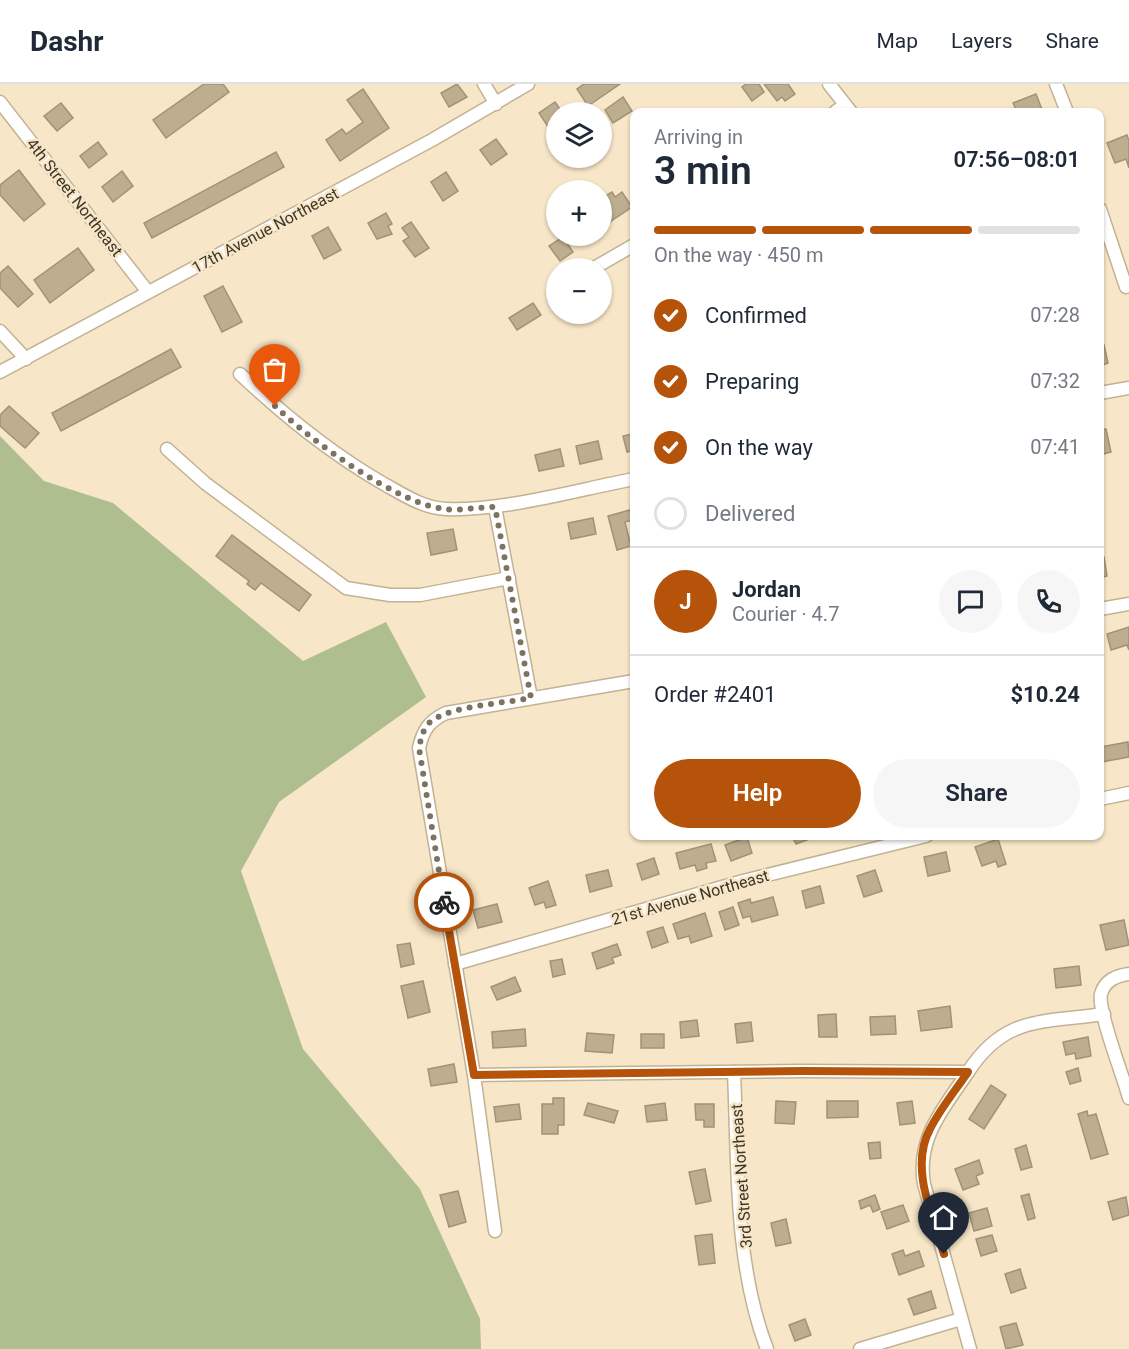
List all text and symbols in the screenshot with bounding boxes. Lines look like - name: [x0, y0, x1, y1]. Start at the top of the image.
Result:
- text: Dashr: [30, 25, 104, 58]
- text: Map: [876, 29, 918, 53]
- text: Layers: [951, 29, 1012, 53]
- text: Share: [1045, 29, 1099, 53]
- map controls: [546, 102, 612, 324]
- button: layers: [546, 102, 612, 168]
- text: Arriving in: [654, 125, 743, 149]
- street label: 4th Street Northeast: [23, 135, 127, 260]
- text: 07:56–08:01: [953, 147, 1080, 172]
- text: 3 min: [654, 148, 752, 194]
- button: +: [546, 180, 612, 246]
- street label: 17th Avenue Northeast: [189, 184, 342, 277]
- text: On the way · 450 m: [654, 243, 823, 267]
- button: −: [546, 258, 612, 324]
- icon: check: [654, 299, 687, 332]
- text: Confirmed: [705, 303, 807, 328]
- text: 07:28: [1030, 303, 1080, 327]
- pin: [249, 344, 300, 406]
- icon: bag: [258, 353, 291, 386]
- icon: check: [654, 365, 687, 398]
- text: Preparing: [705, 369, 799, 394]
- text: 07:32: [1030, 369, 1080, 393]
- icon: check: [654, 431, 687, 464]
- text: On the way: [705, 435, 813, 460]
- text: 07:41: [1030, 435, 1080, 459]
- text: Delivered: [705, 501, 795, 526]
- button: chat: [939, 570, 1002, 633]
- button: phone: [1017, 570, 1080, 633]
- text: Jordan: [732, 577, 801, 602]
- text: J: [679, 589, 692, 614]
- text: Courier · 4.7: [732, 602, 839, 626]
- text: Order #2401: [654, 682, 776, 707]
- text: $10.24: [1011, 682, 1080, 707]
- button: Help: [654, 759, 861, 828]
- button: Share: [873, 759, 1080, 828]
- street label: 21st Avenue Northeast: [609, 866, 771, 929]
- courier: [414, 872, 474, 932]
- icon: bike: [428, 886, 461, 919]
- street label: 3rd Street Northeast: [727, 1103, 756, 1249]
- pin: [918, 1192, 969, 1254]
- icon: home: [927, 1201, 960, 1234]

